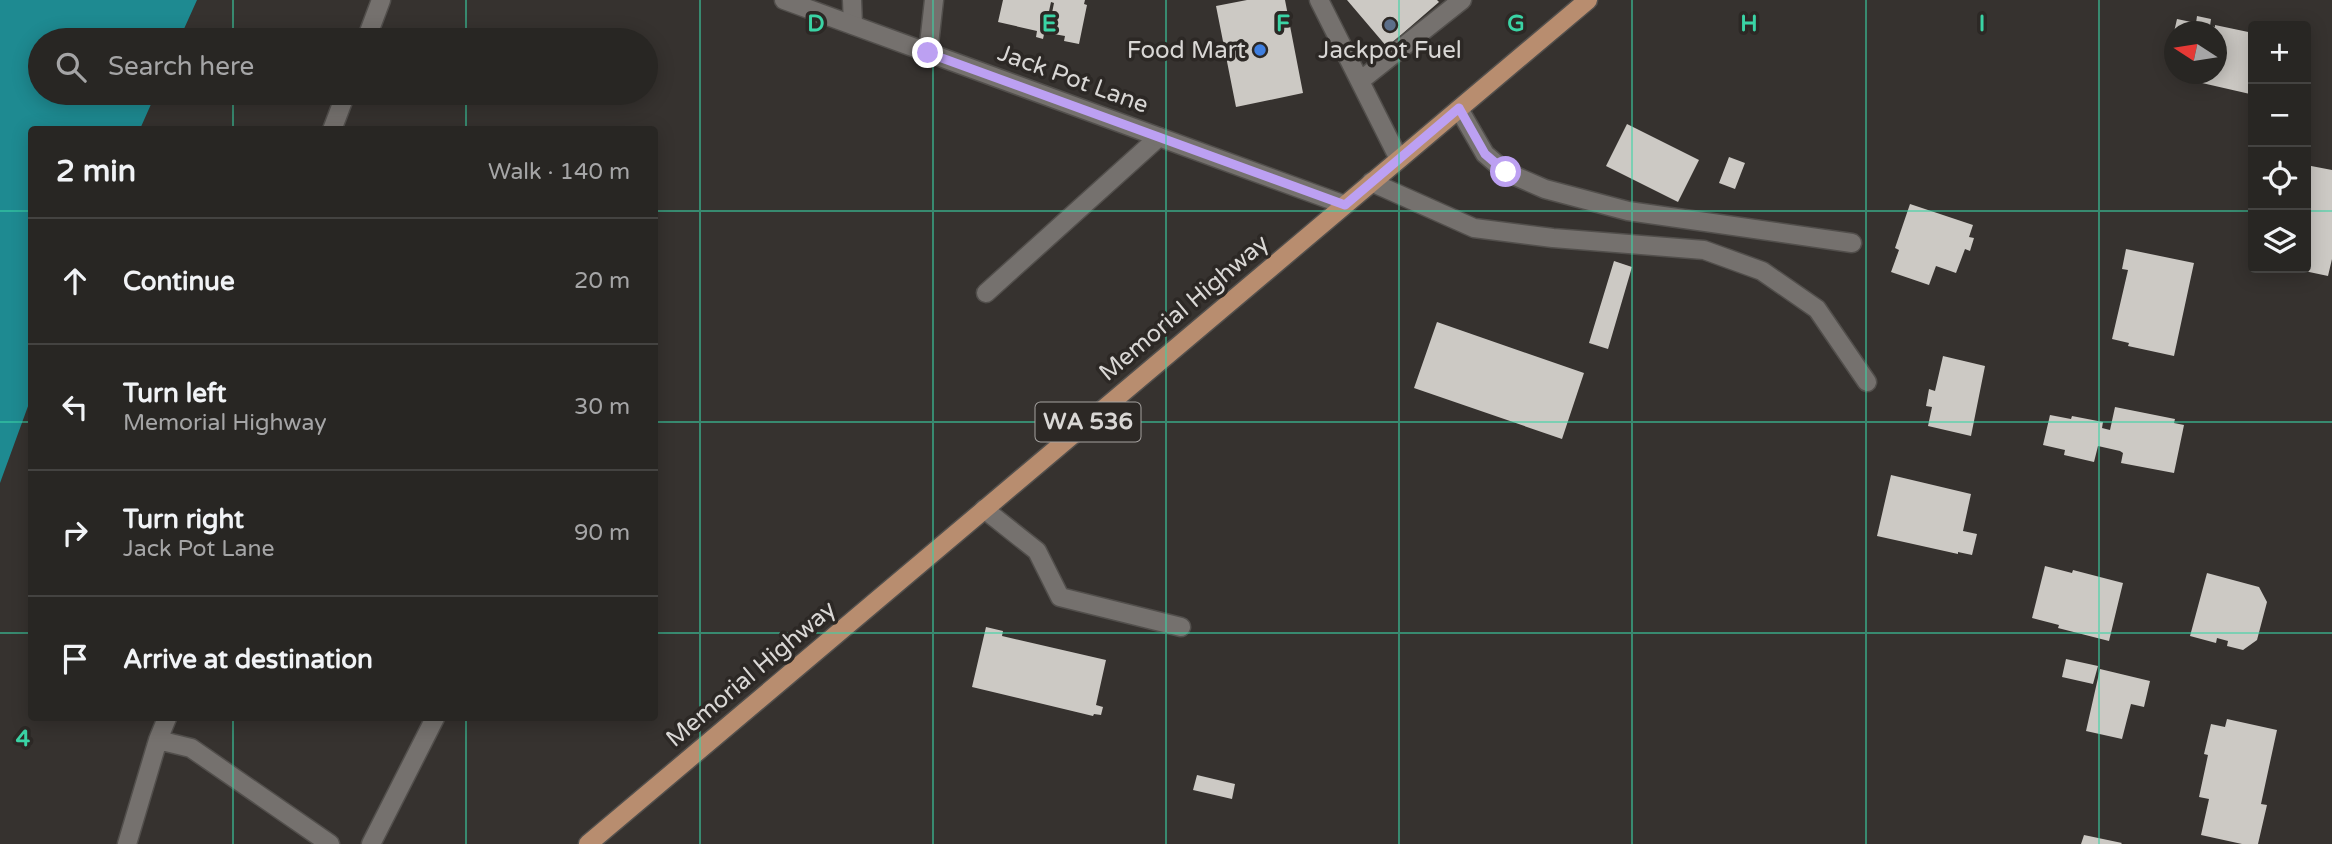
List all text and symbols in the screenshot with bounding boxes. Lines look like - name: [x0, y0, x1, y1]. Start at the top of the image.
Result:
- text: D: [807, 10, 825, 38]
- text: E: [1042, 10, 1056, 38]
- text: F: [1276, 10, 1290, 38]
- text: G: [1507, 10, 1525, 38]
- text: H: [1740, 10, 1758, 38]
- text: I: [1979, 10, 1985, 38]
- marker: Jackpot Fuel: [1382, 17, 1398, 33]
- north arrow: [2164, 21, 2227, 84]
- map controls: [2248, 21, 2311, 273]
- button: +: [2248, 21, 2311, 84]
- search box: [28, 28, 658, 105]
- place label: Food Mart: [1127, 36, 1246, 65]
- place label: Jackpot Fuel: [1318, 36, 1462, 65]
- route end: [912, 37, 943, 68]
- street label: Jack Pot Lane: [994, 38, 1152, 120]
- marker: Food Mart: [1252, 42, 1268, 58]
- icon: search: [52, 48, 90, 86]
- text: Search here: [108, 51, 254, 82]
- button: −: [2248, 84, 2311, 147]
- button: locate: [2248, 147, 2311, 210]
- text: 2 min: [56, 153, 136, 190]
- route start: [1490, 156, 1521, 187]
- text: Walk · 140 m: [488, 158, 630, 186]
- button: layers: [2248, 210, 2311, 273]
- street label: Memorial Highway: [1093, 229, 1275, 387]
- icon: ahead: [56, 262, 94, 300]
- text: Continue: [123, 266, 235, 297]
- text: 20 m: [574, 267, 630, 295]
- text: Turn left: [123, 378, 226, 409]
- icon: left: [56, 388, 94, 426]
- text: 30 m: [574, 393, 630, 421]
- road number: WA 536: [1036, 402, 1140, 442]
- text: Memorial Highway: [123, 409, 327, 437]
- text: Turn right: [123, 504, 244, 535]
- icon: right: [56, 514, 94, 552]
- text: 90 m: [574, 519, 630, 547]
- text: Jack Pot Lane: [123, 535, 274, 563]
- street label: Memorial Highway: [660, 595, 842, 753]
- icon: arrive: [56, 640, 94, 678]
- text: Arrive at destination: [123, 644, 373, 675]
- text: 4: [16, 725, 31, 753]

